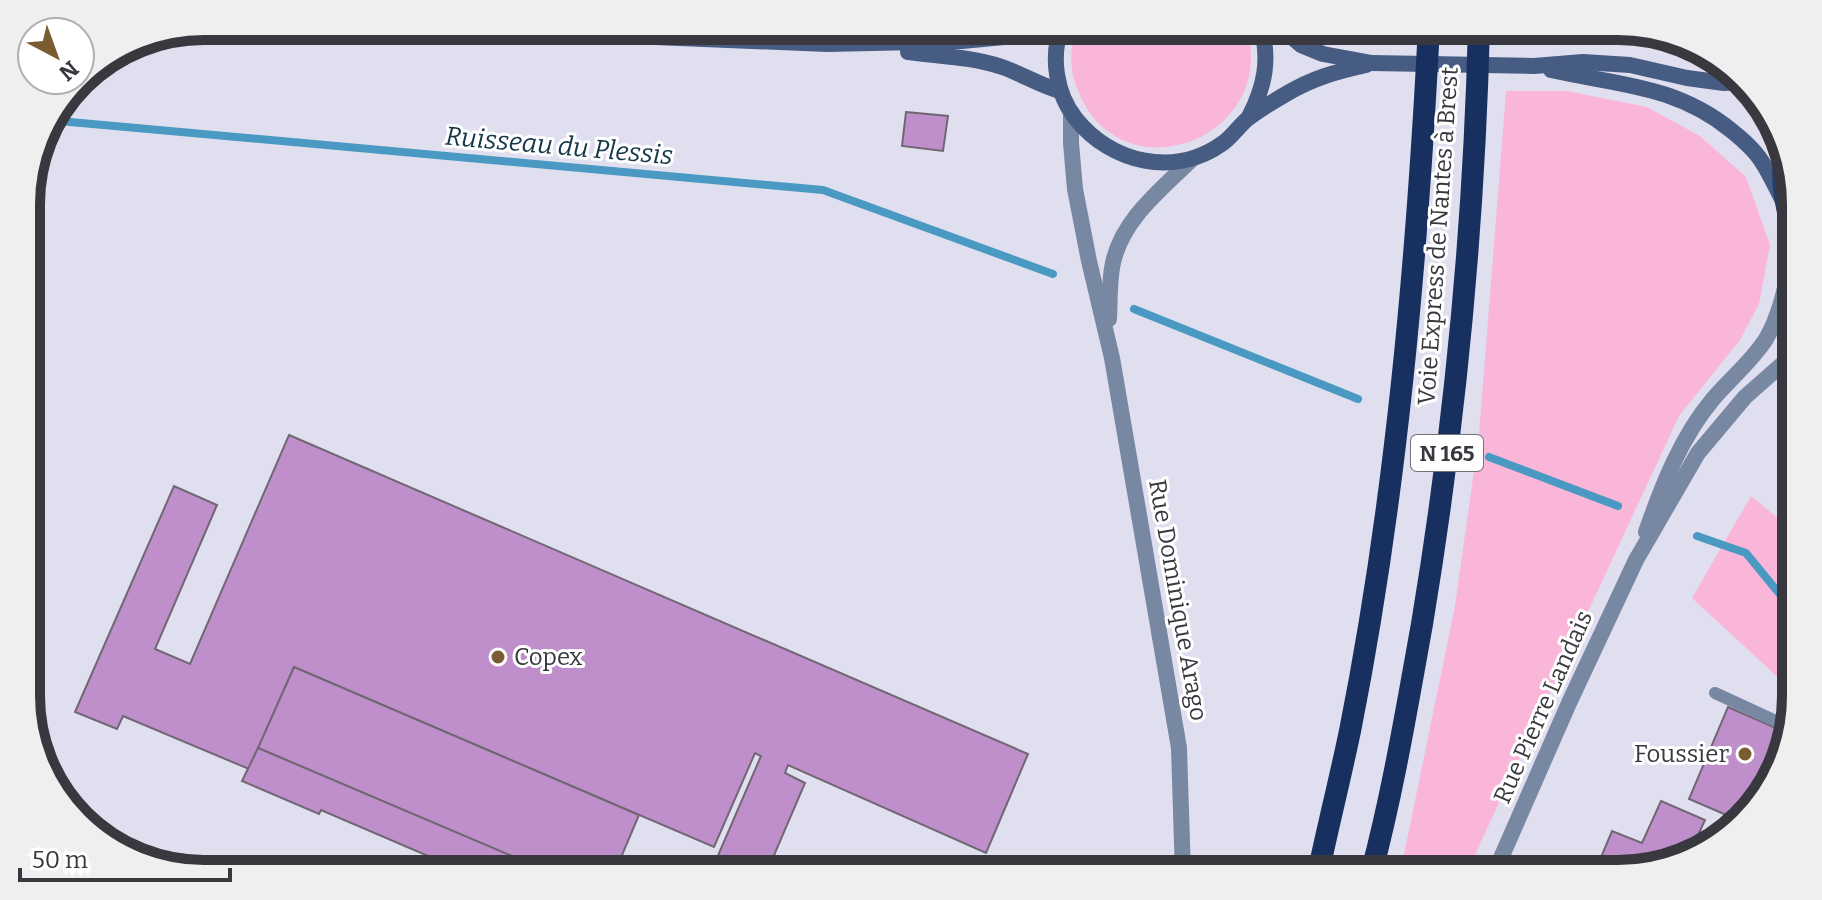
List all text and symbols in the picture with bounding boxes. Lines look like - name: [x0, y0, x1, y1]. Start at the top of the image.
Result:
- north arrow: [16, 16, 96, 96]
- text: N: [54, 55, 84, 86]
- street label: Voie Express de Nantes à Brest: [1412, 65, 1464, 406]
- water label: Ruisseau du Plessis: [444, 121, 674, 171]
- road number: N 165: [1411, 435, 1483, 471]
- street label: Rue Dominique Arago: [1143, 477, 1213, 723]
- street label: Rue Pierre Landais: [1488, 606, 1598, 808]
- place label: Copex: [514, 643, 583, 671]
- marker: Copex: [489, 648, 507, 666]
- place label: Foussier: [1634, 740, 1729, 768]
- marker: Foussier: [1736, 745, 1754, 763]
- scale bar: [20, 832, 230, 882]
- text: 50 m: [32, 846, 88, 874]

